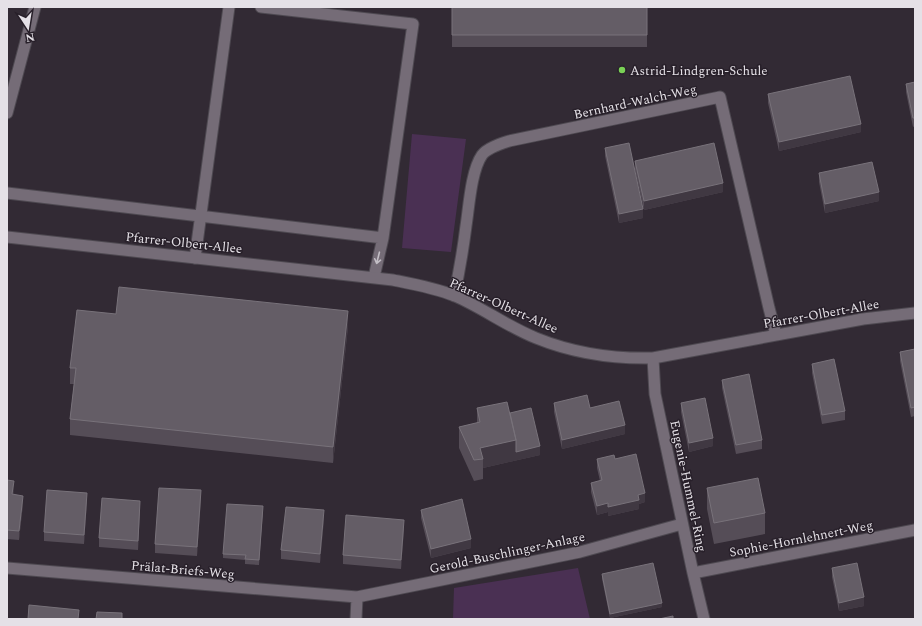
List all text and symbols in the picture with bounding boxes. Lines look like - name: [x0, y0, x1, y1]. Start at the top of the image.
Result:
- north arrow: [8, 8, 48, 48]
- text: N: [24, 28, 36, 47]
- place label: Astrid-Lindgren-Schule: [630, 61, 768, 81]
- marker: Astrid-Lindgren-Schule: [617, 65, 627, 75]
- street label: Bernhard-Walch-Weg: [572, 79, 699, 125]
- street label: Pfarrer-Olbert-Allee: [125, 227, 243, 259]
- one-way arrow: [374, 251, 382, 264]
- street label: Pfarrer-Olbert-Allee: [446, 273, 561, 339]
- street label: Pfarrer-Olbert-Allee: [762, 294, 881, 334]
- street label: Eugenie-Hummel-Ring: [664, 418, 712, 554]
- street label: Sophie-Hornlehnert-Weg: [728, 515, 875, 563]
- street label: Gerold-Buschlinger-Anlage: [428, 527, 587, 579]
- street label: Prälat-Briefs-Weg: [130, 556, 235, 584]

